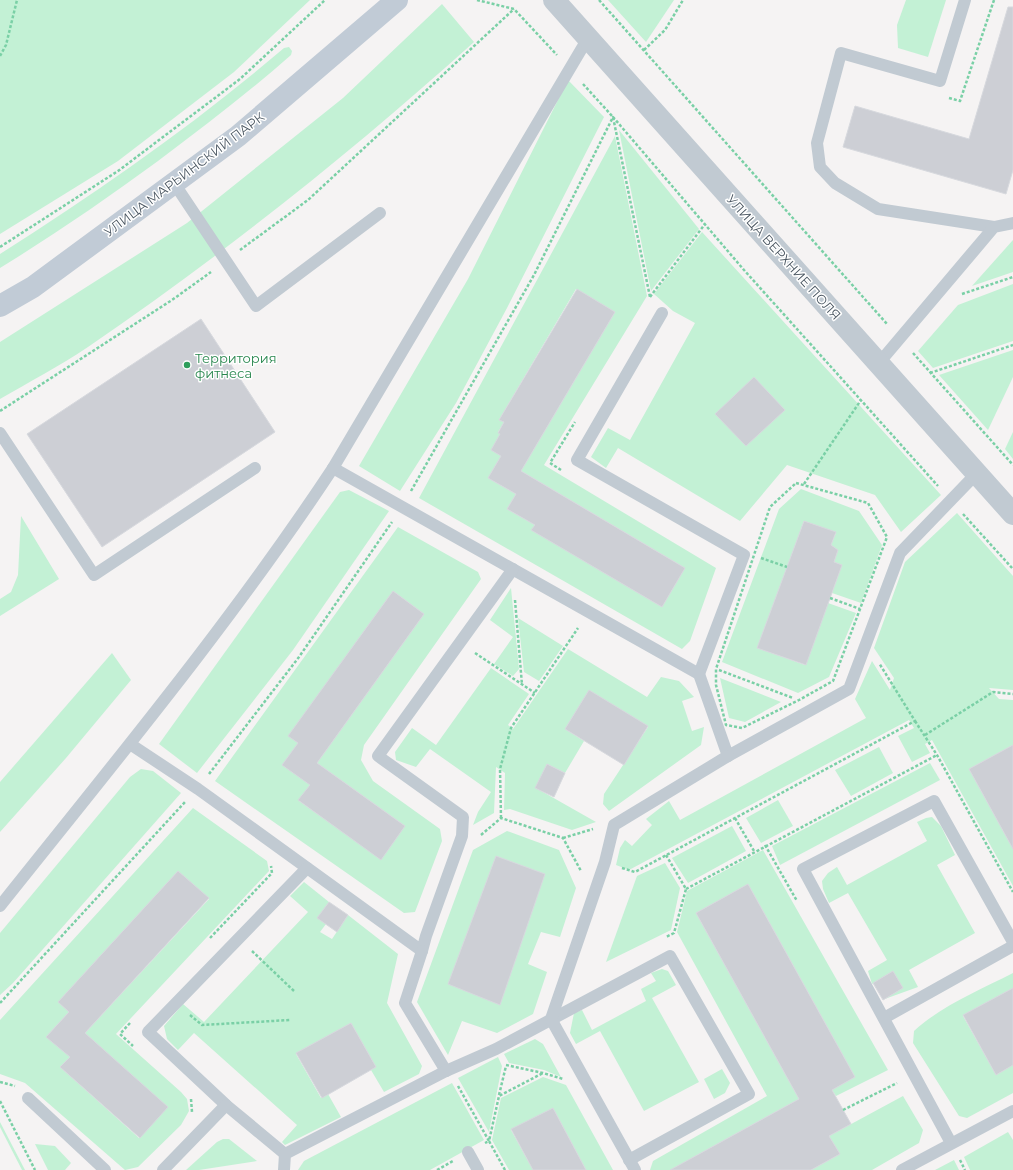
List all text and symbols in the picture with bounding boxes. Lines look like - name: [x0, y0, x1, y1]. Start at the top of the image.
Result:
- street label: УЛИЦА МАРЬИНСКИЙ ПАРК: [101, 108, 267, 240]
- street label: УЛИЦА ВЕРХНИЕ ПОЛЯ: [724, 191, 844, 323]
- place label: Территория фитнеса: [195, 350, 277, 381]
- marker: Территория фитнеса: [182, 360, 192, 370]

